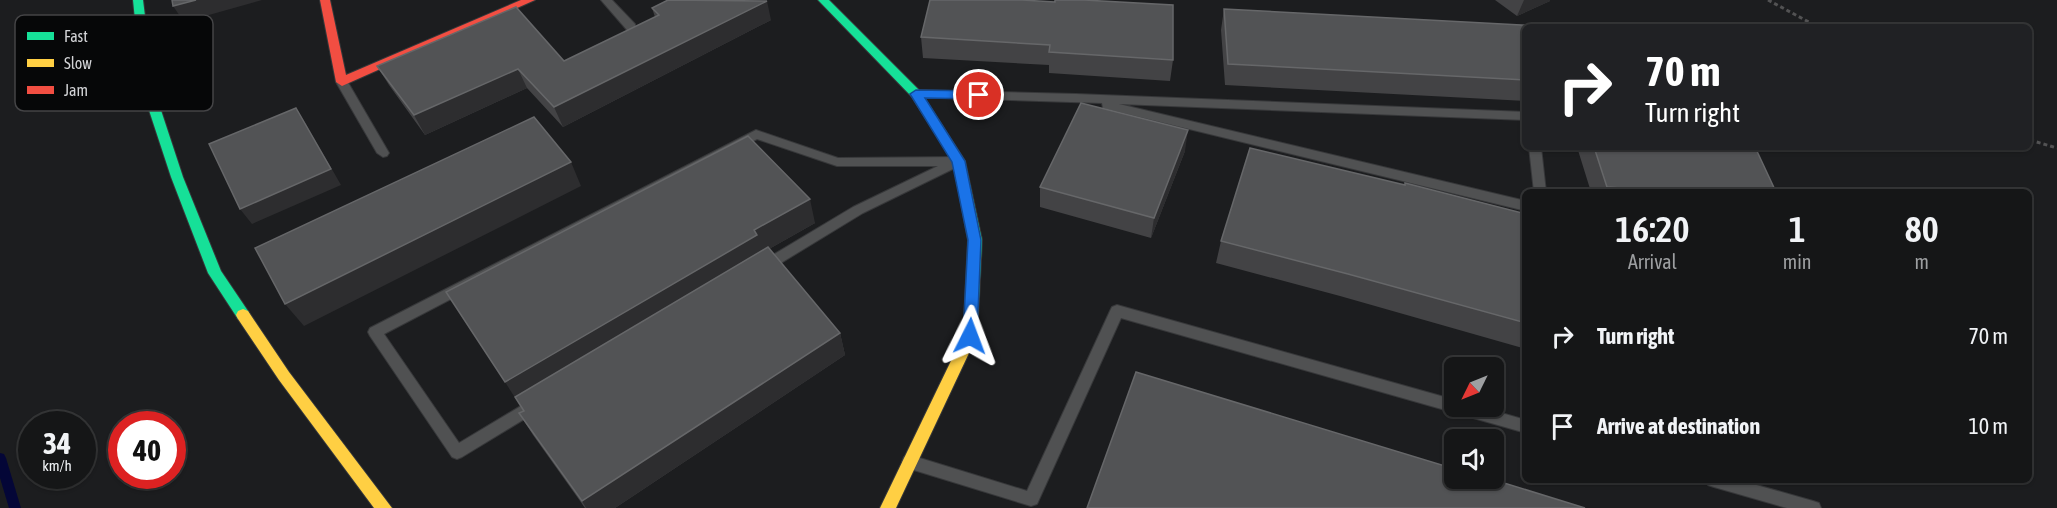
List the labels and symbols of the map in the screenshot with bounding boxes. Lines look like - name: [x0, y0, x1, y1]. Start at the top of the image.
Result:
- legend: [15, 15, 213, 111]
- text: Fast: [64, 27, 88, 45]
- text: Slow: [64, 54, 92, 72]
- pin: [953, 69, 1004, 120]
- text: Jam: [64, 81, 88, 99]
- position arrow: [938, 304, 1002, 368]
- north arrow: [1444, 357, 1504, 417]
- speed limit sign: 40: [108, 411, 186, 489]

